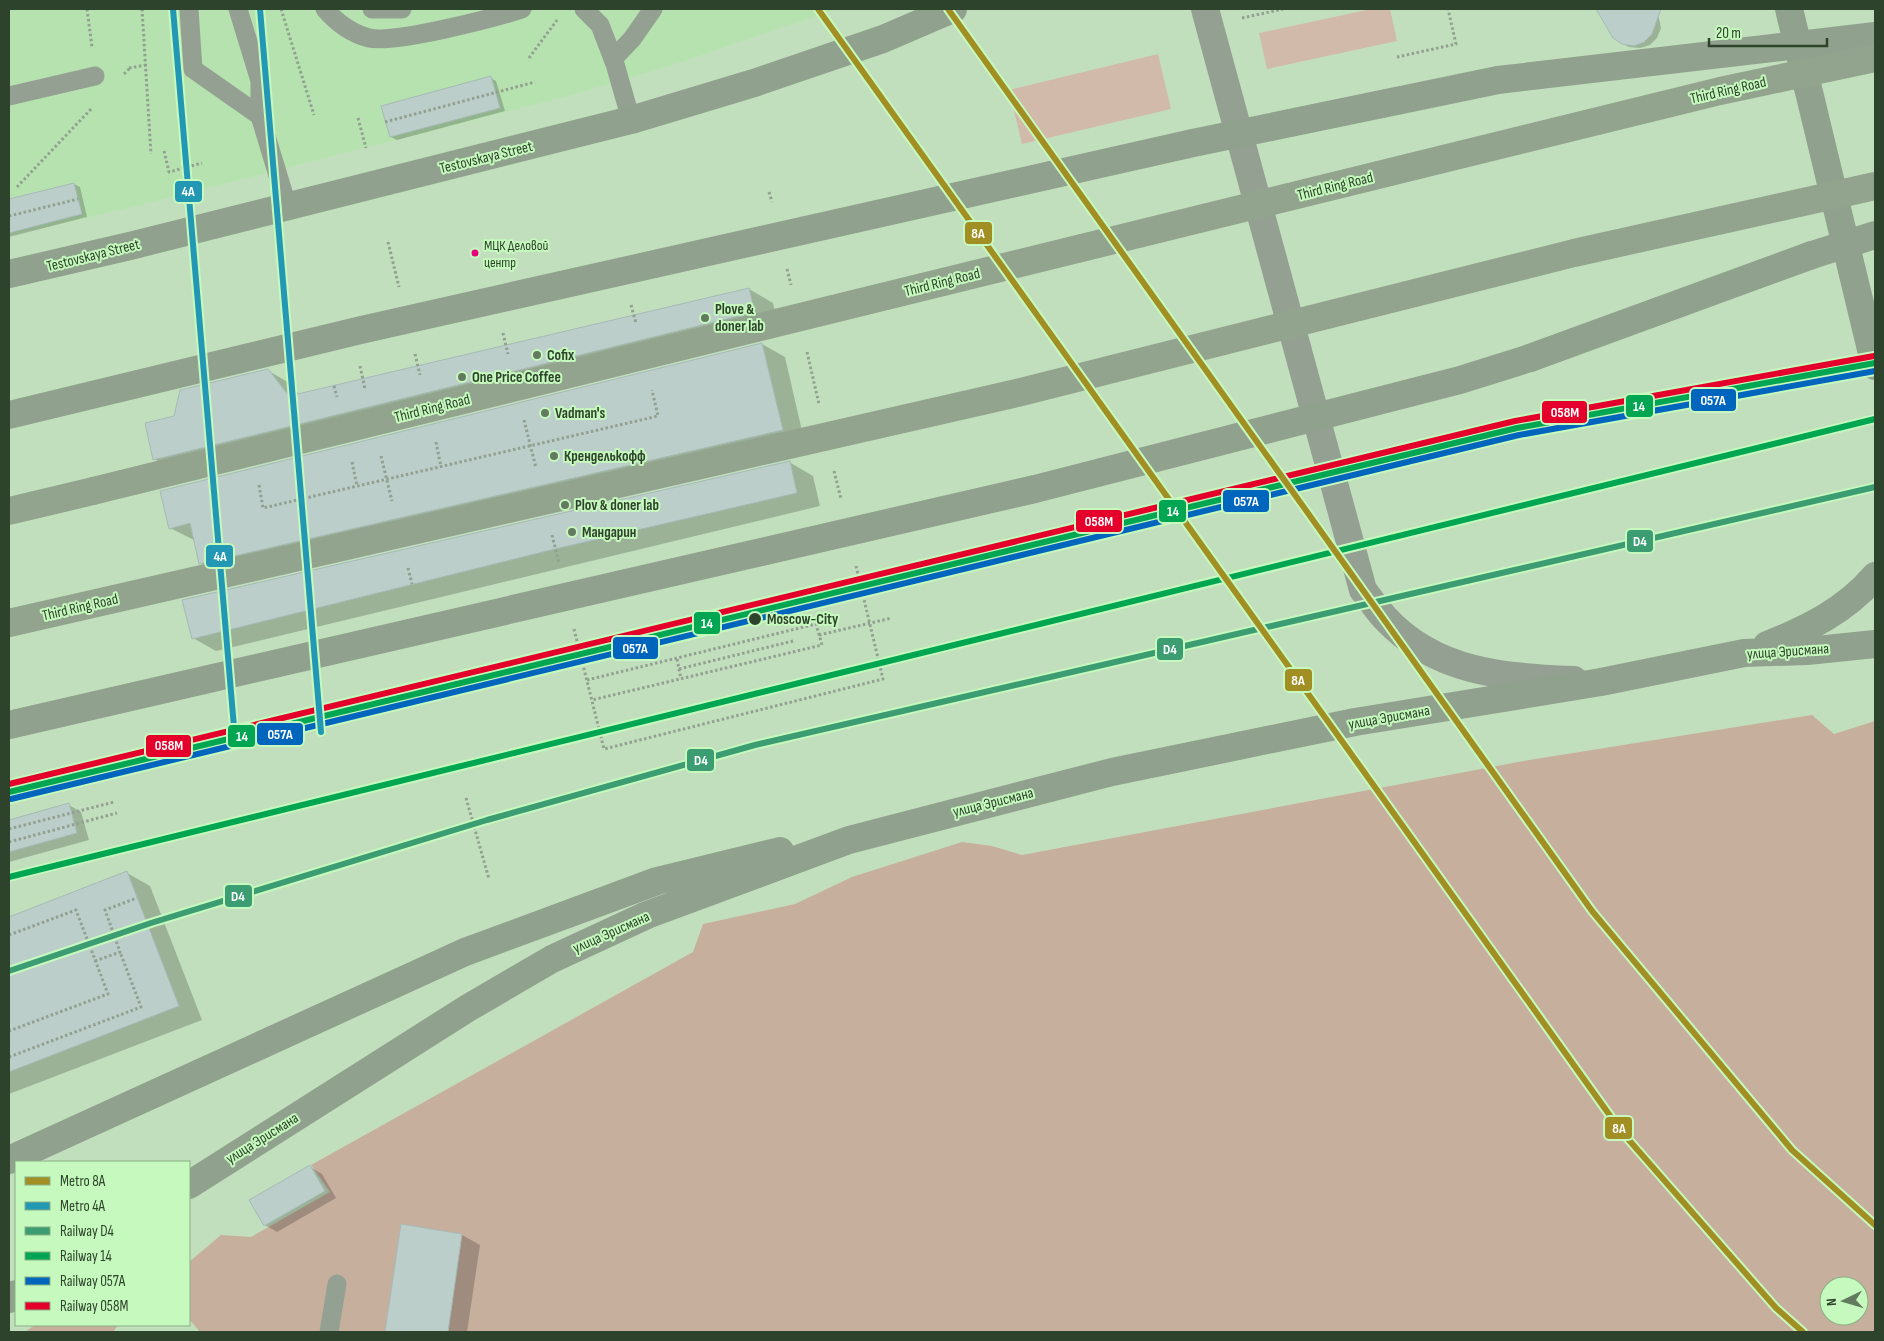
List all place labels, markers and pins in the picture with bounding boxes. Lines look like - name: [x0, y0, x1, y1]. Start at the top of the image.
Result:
- place label: МЦК Деловой центр: [484, 237, 549, 271]
- marker: МЦК Деловой центр: [470, 248, 480, 258]
- place label: Plove & doner lab: [715, 300, 764, 336]
- marker: Plove & doner lab: [699, 312, 711, 324]
- place label: Cofix: [547, 346, 575, 365]
- marker: Cofix: [531, 349, 543, 361]
- place label: One Price Coffee: [472, 368, 561, 387]
- marker: One Price Coffee: [456, 371, 468, 383]
- place label: Vadman's: [555, 404, 606, 423]
- marker: Vadman's: [539, 407, 551, 419]
- place label: Кренделькофф: [564, 447, 646, 466]
- marker: Кренделькофф: [548, 450, 560, 462]
- place label: Plov & doner lab: [575, 496, 659, 515]
- marker: Plov & doner lab: [559, 499, 571, 511]
- place label: Мандарин: [582, 523, 636, 542]
- marker: Мандарин: [566, 526, 578, 538]
- place label: Moscow-City: [767, 610, 839, 629]
- marker: Moscow-City: [747, 611, 763, 627]

